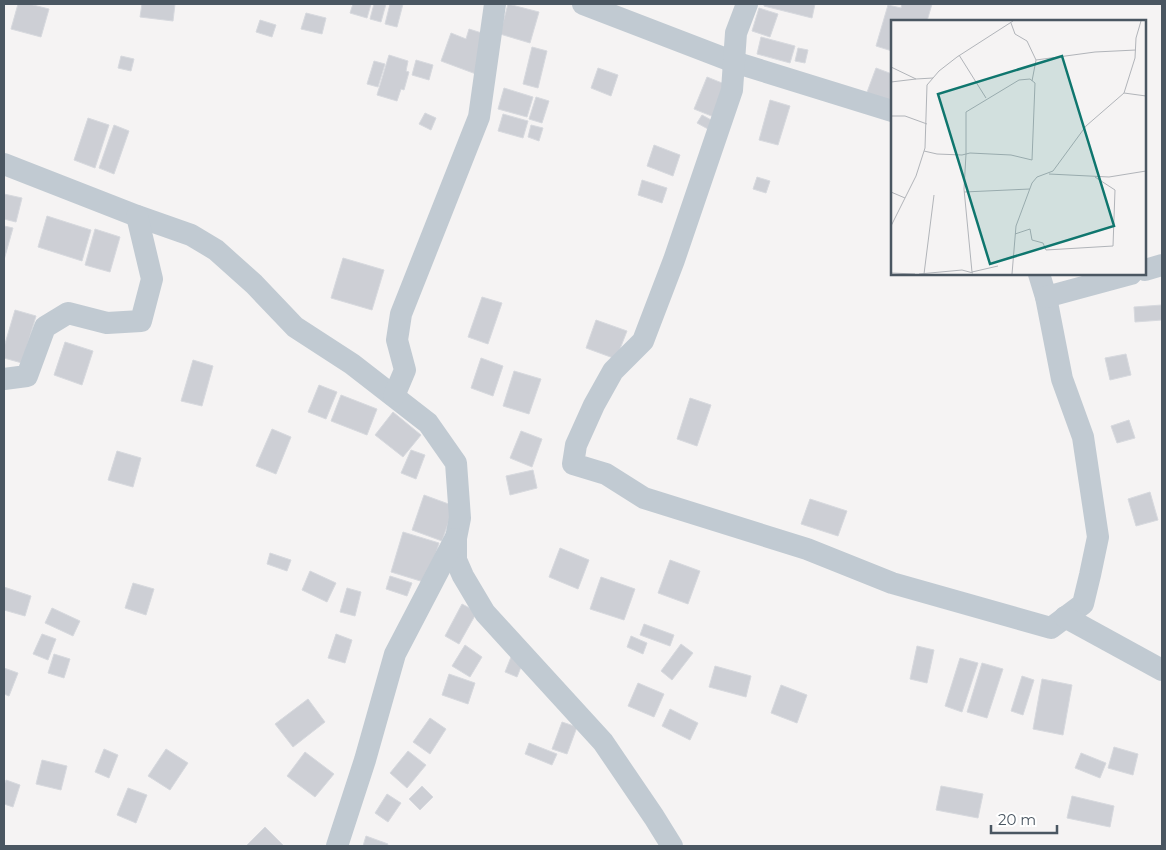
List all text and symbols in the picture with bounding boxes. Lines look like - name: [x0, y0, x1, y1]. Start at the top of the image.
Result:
- inset map: [891, 20, 1146, 275]
- scale bar: [991, 802, 1057, 834]
- text: 20 m: [998, 810, 1036, 829]

